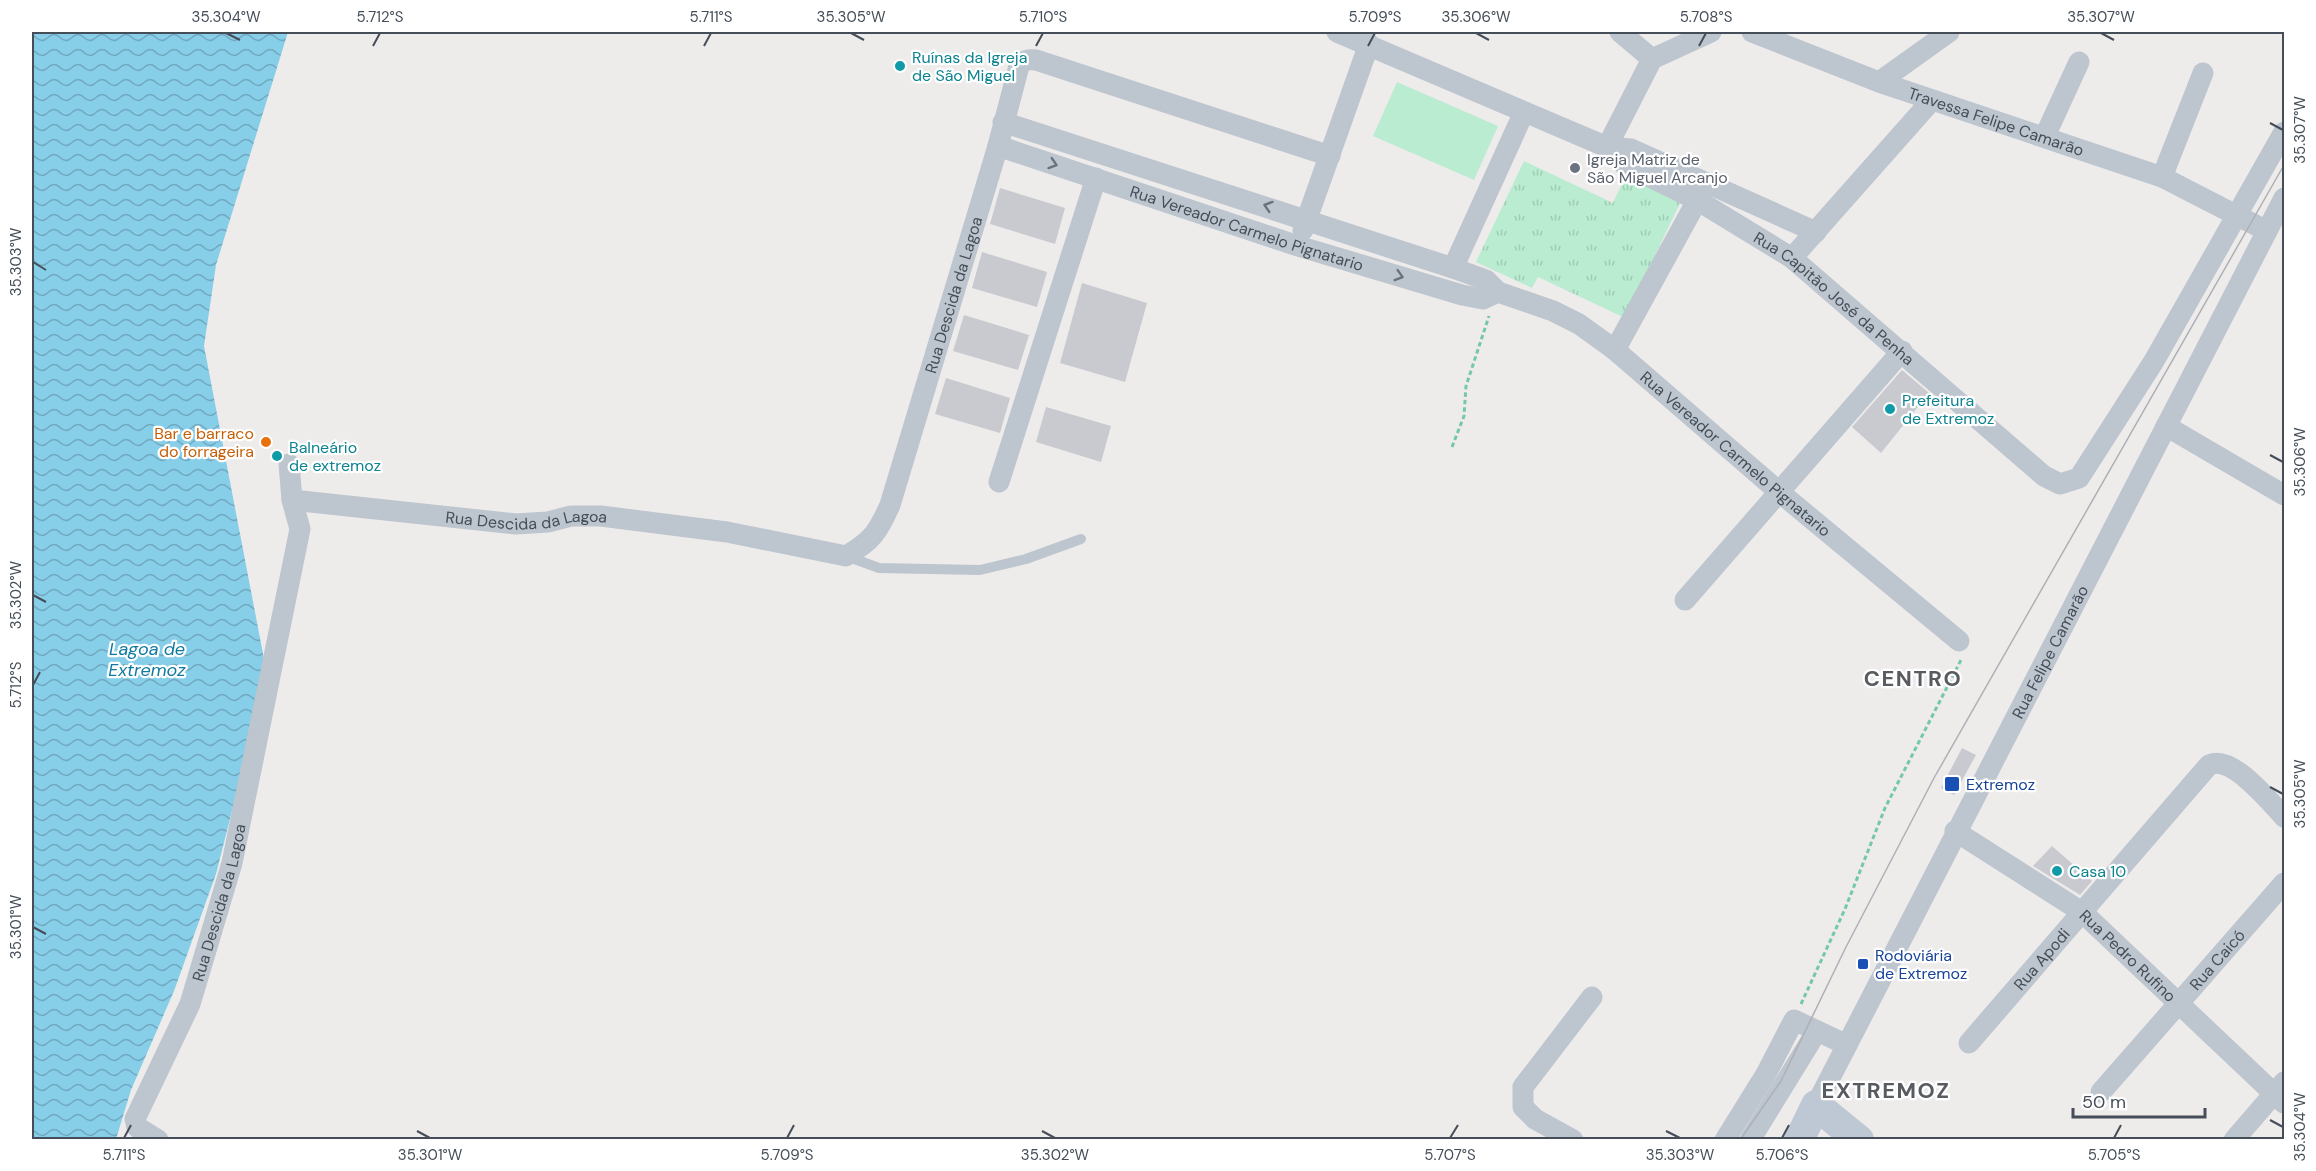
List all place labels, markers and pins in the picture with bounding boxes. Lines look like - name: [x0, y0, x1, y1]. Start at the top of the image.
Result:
- place label: Ruínas da Igreja de São Miguel: [912, 47, 1027, 86]
- marker: Ruínas da Igreja de São Miguel: [893, 59, 907, 73]
- place label: Igreja Matriz de São Miguel Arcanjo: [1587, 149, 1728, 188]
- marker: Igreja Matriz de São Miguel Arcanjo: [1568, 161, 1582, 175]
- place label: Prefeitura de Extremoz: [1902, 390, 1994, 429]
- marker: Prefeitura de Extremoz: [1883, 402, 1897, 416]
- place label: Bar e barraco do forrageira: [154, 423, 254, 462]
- marker: Bar e barraco do forrageira: [259, 435, 273, 449]
- place label: Balneário de extremoz: [289, 437, 381, 476]
- marker: Balneário de extremoz: [270, 449, 284, 463]
- place label: Extremoz: [1966, 774, 2035, 795]
- marker: Extremoz: [1943, 775, 1961, 793]
- place label: Casa 10: [2069, 861, 2126, 882]
- marker: Casa 10: [2050, 864, 2064, 878]
- place label: Rodoviária de Extremoz: [1875, 945, 1967, 984]
- marker: Rodoviária de Extremoz: [1856, 957, 1870, 971]

